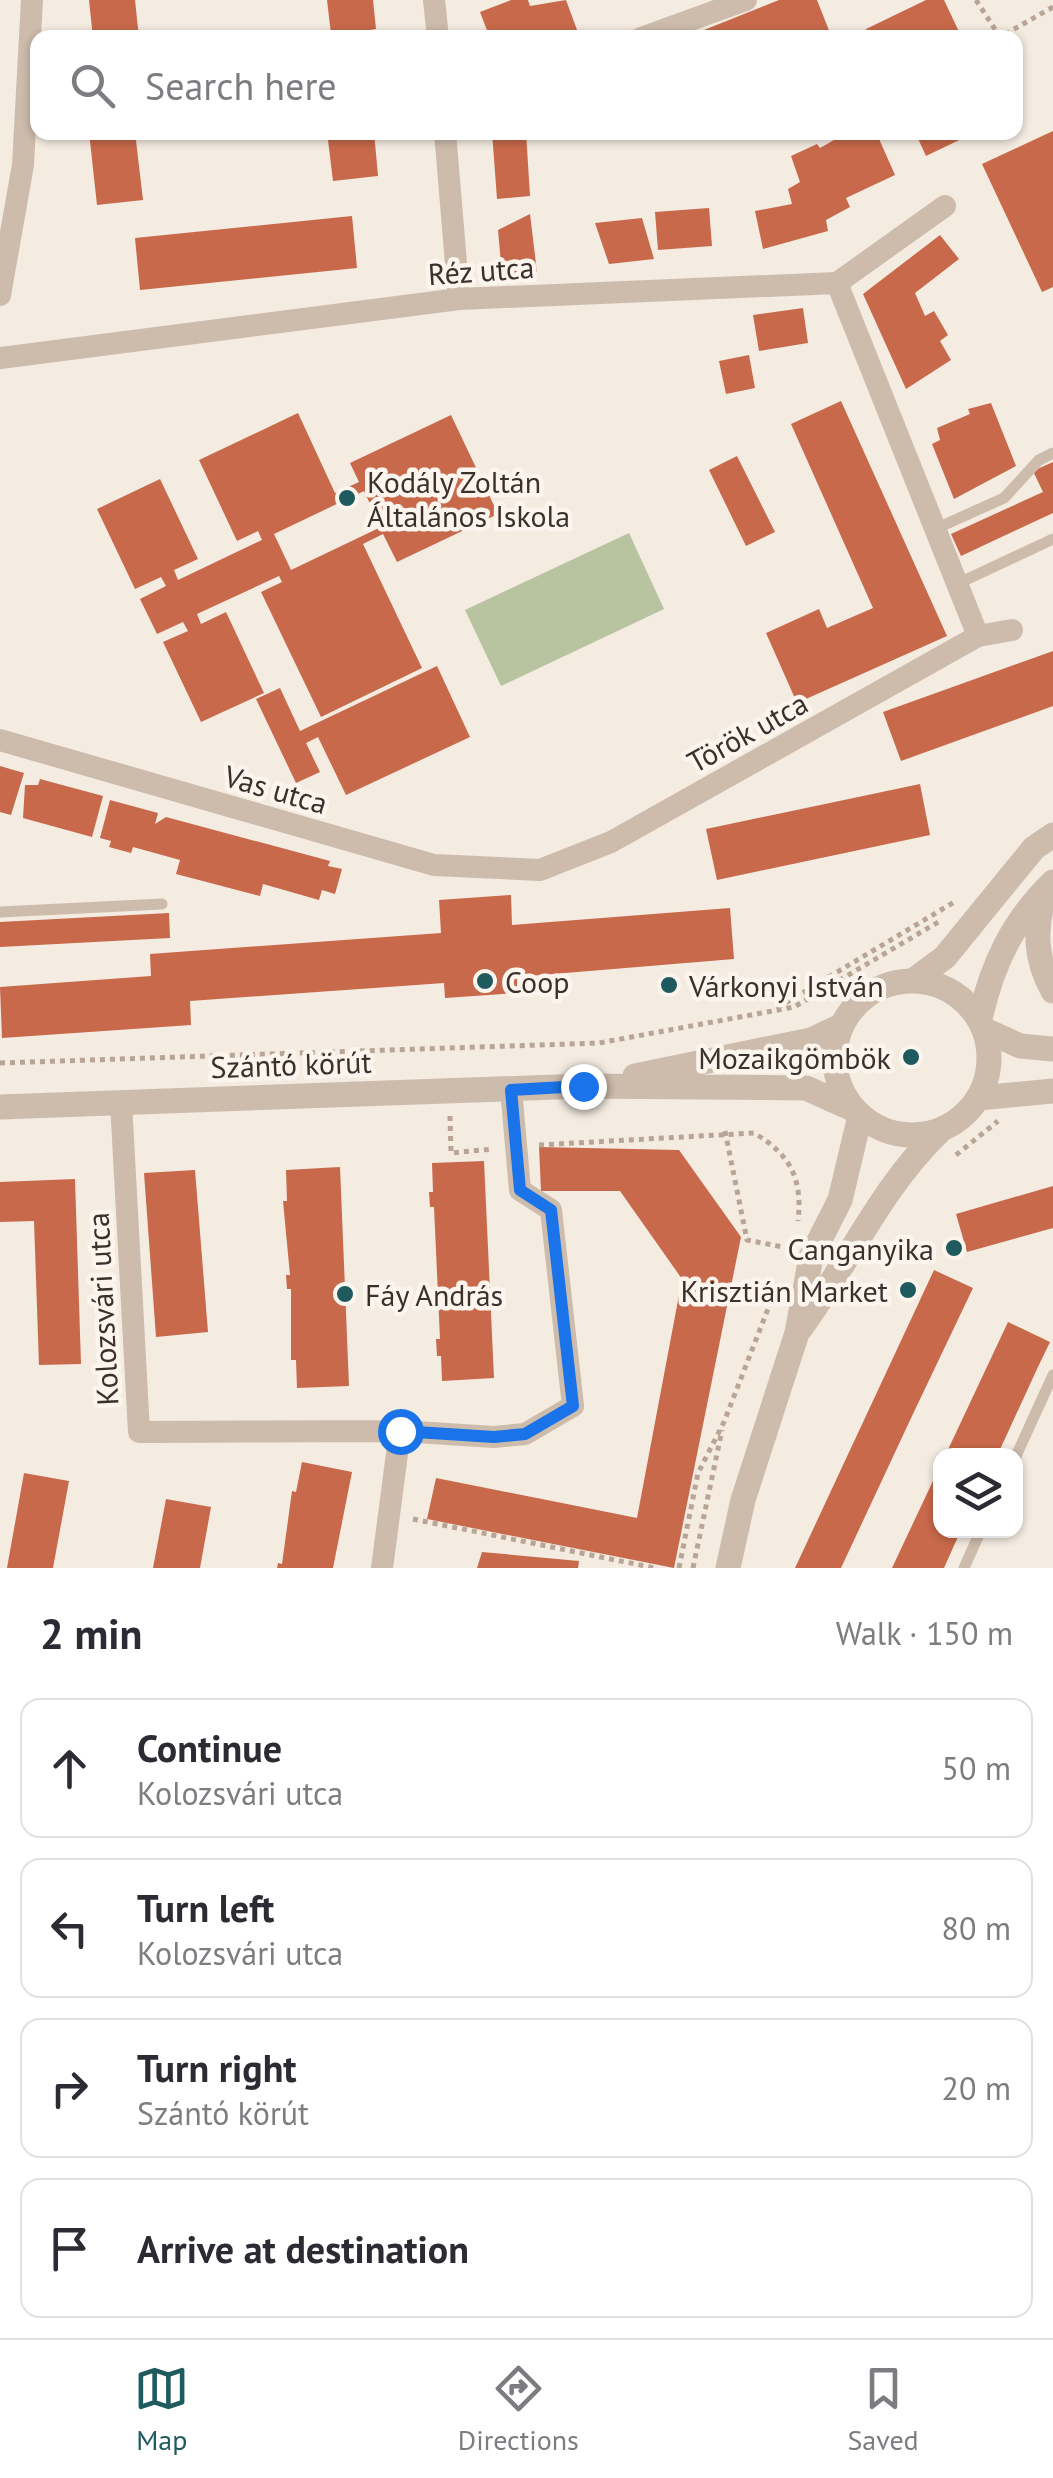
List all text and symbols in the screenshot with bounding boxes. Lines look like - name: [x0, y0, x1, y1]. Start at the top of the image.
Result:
- search box: [30, 30, 1023, 140]
- icon: search: [65, 58, 120, 113]
- text: Search here: [145, 61, 337, 110]
- street label: Réz utca: [427, 247, 535, 293]
- place label: Kodály Zoltán Általános Iskola: [367, 462, 570, 535]
- marker: Kodály Zoltán Általános Iskola: [336, 487, 358, 509]
- street label: Török utca: [680, 683, 814, 781]
- street label: Vas utca: [219, 755, 332, 822]
- place label: Coop: [505, 962, 569, 1001]
- place label: Várkonyi István: [688, 966, 884, 1005]
- marker: Coop: [474, 970, 496, 992]
- marker: Várkonyi István: [658, 974, 680, 996]
- place label: Mozaikgömbök: [698, 1038, 892, 1077]
- street label: Szántó körút: [210, 1042, 372, 1086]
- marker: Mozaikgömbök: [900, 1046, 922, 1068]
- route end: [561, 1064, 607, 1110]
- street label: Kolozsvári utca: [77, 1211, 127, 1407]
- place label: Canganyika: [787, 1229, 934, 1268]
- marker: Canganyika: [943, 1237, 965, 1259]
- place label: Krisztián Market: [681, 1271, 888, 1310]
- place label: Fáy András: [365, 1275, 503, 1314]
- marker: Krisztián Market: [897, 1279, 919, 1301]
- marker: Fáy András: [334, 1283, 356, 1305]
- route start: [378, 1409, 424, 1455]
- map controls: [933, 1448, 1023, 1538]
- button: layers: [933, 1448, 1023, 1538]
- text: 2 min: [40, 1606, 142, 1661]
- text: Walk · 150 m: [836, 1612, 1013, 1654]
- text: Continue: [137, 1723, 282, 1772]
- icon: ahead: [42, 1741, 97, 1796]
- text: 50 m: [942, 1747, 1011, 1789]
- text: Kolozsvári utca: [137, 1772, 343, 1814]
- text: Turn left: [137, 1883, 274, 1932]
- icon: left: [42, 1901, 97, 1956]
- text: 80 m: [942, 1907, 1011, 1949]
- text: Kolozsvári utca: [137, 1932, 343, 1974]
- text: Turn right: [137, 2043, 297, 2092]
- icon: right: [42, 2061, 97, 2116]
- text: 20 m: [942, 2067, 1011, 2109]
- text: Szántó körút: [137, 2092, 309, 2134]
- icon: arrive: [42, 2221, 97, 2276]
- text: Arrive at destination: [137, 2224, 469, 2273]
- tab: Map: [134, 2361, 189, 2458]
- tab: Directions: [458, 2361, 579, 2458]
- tab: Saved: [847, 2361, 919, 2458]

